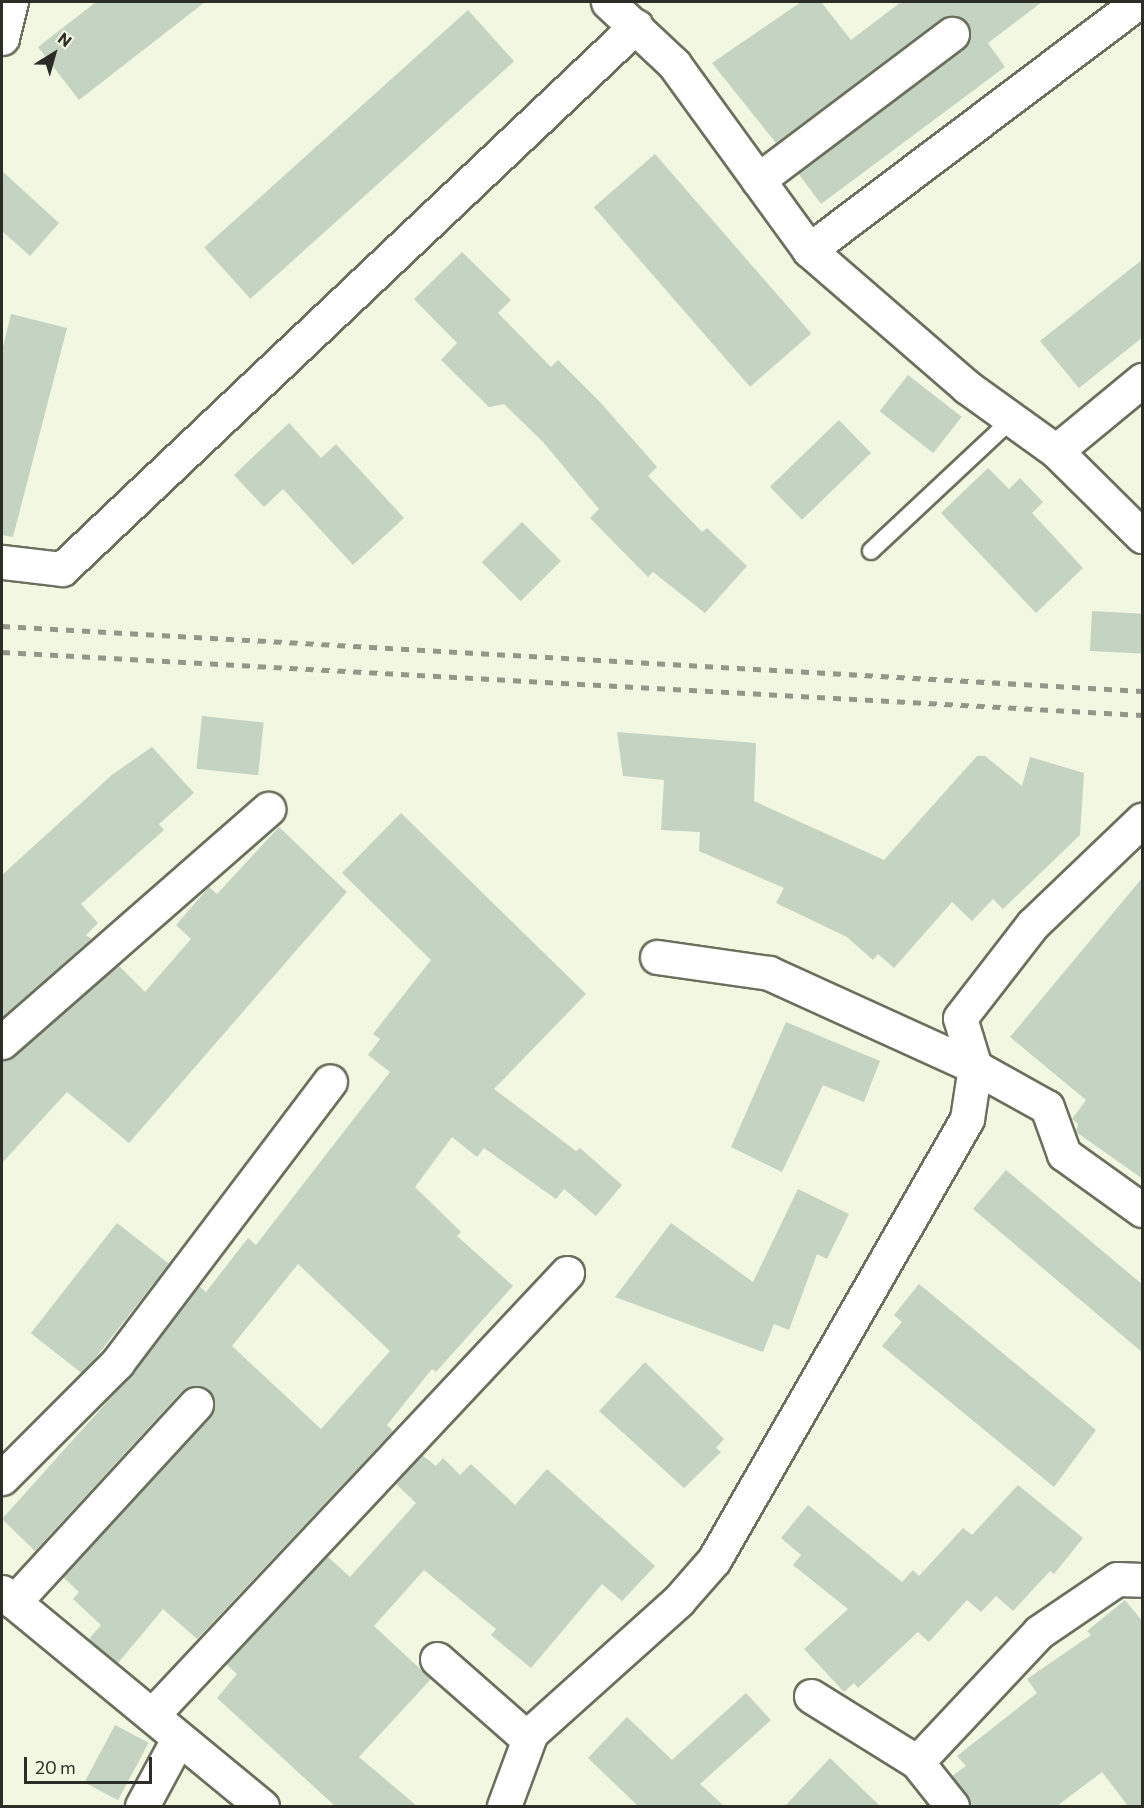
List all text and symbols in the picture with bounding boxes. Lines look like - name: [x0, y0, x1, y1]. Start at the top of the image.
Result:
- north arrow: [24, 24, 84, 84]
- text: N: [55, 28, 76, 50]
- scale bar: [27, 1745, 154, 1783]
- text: 20 m: [35, 1756, 76, 1778]

